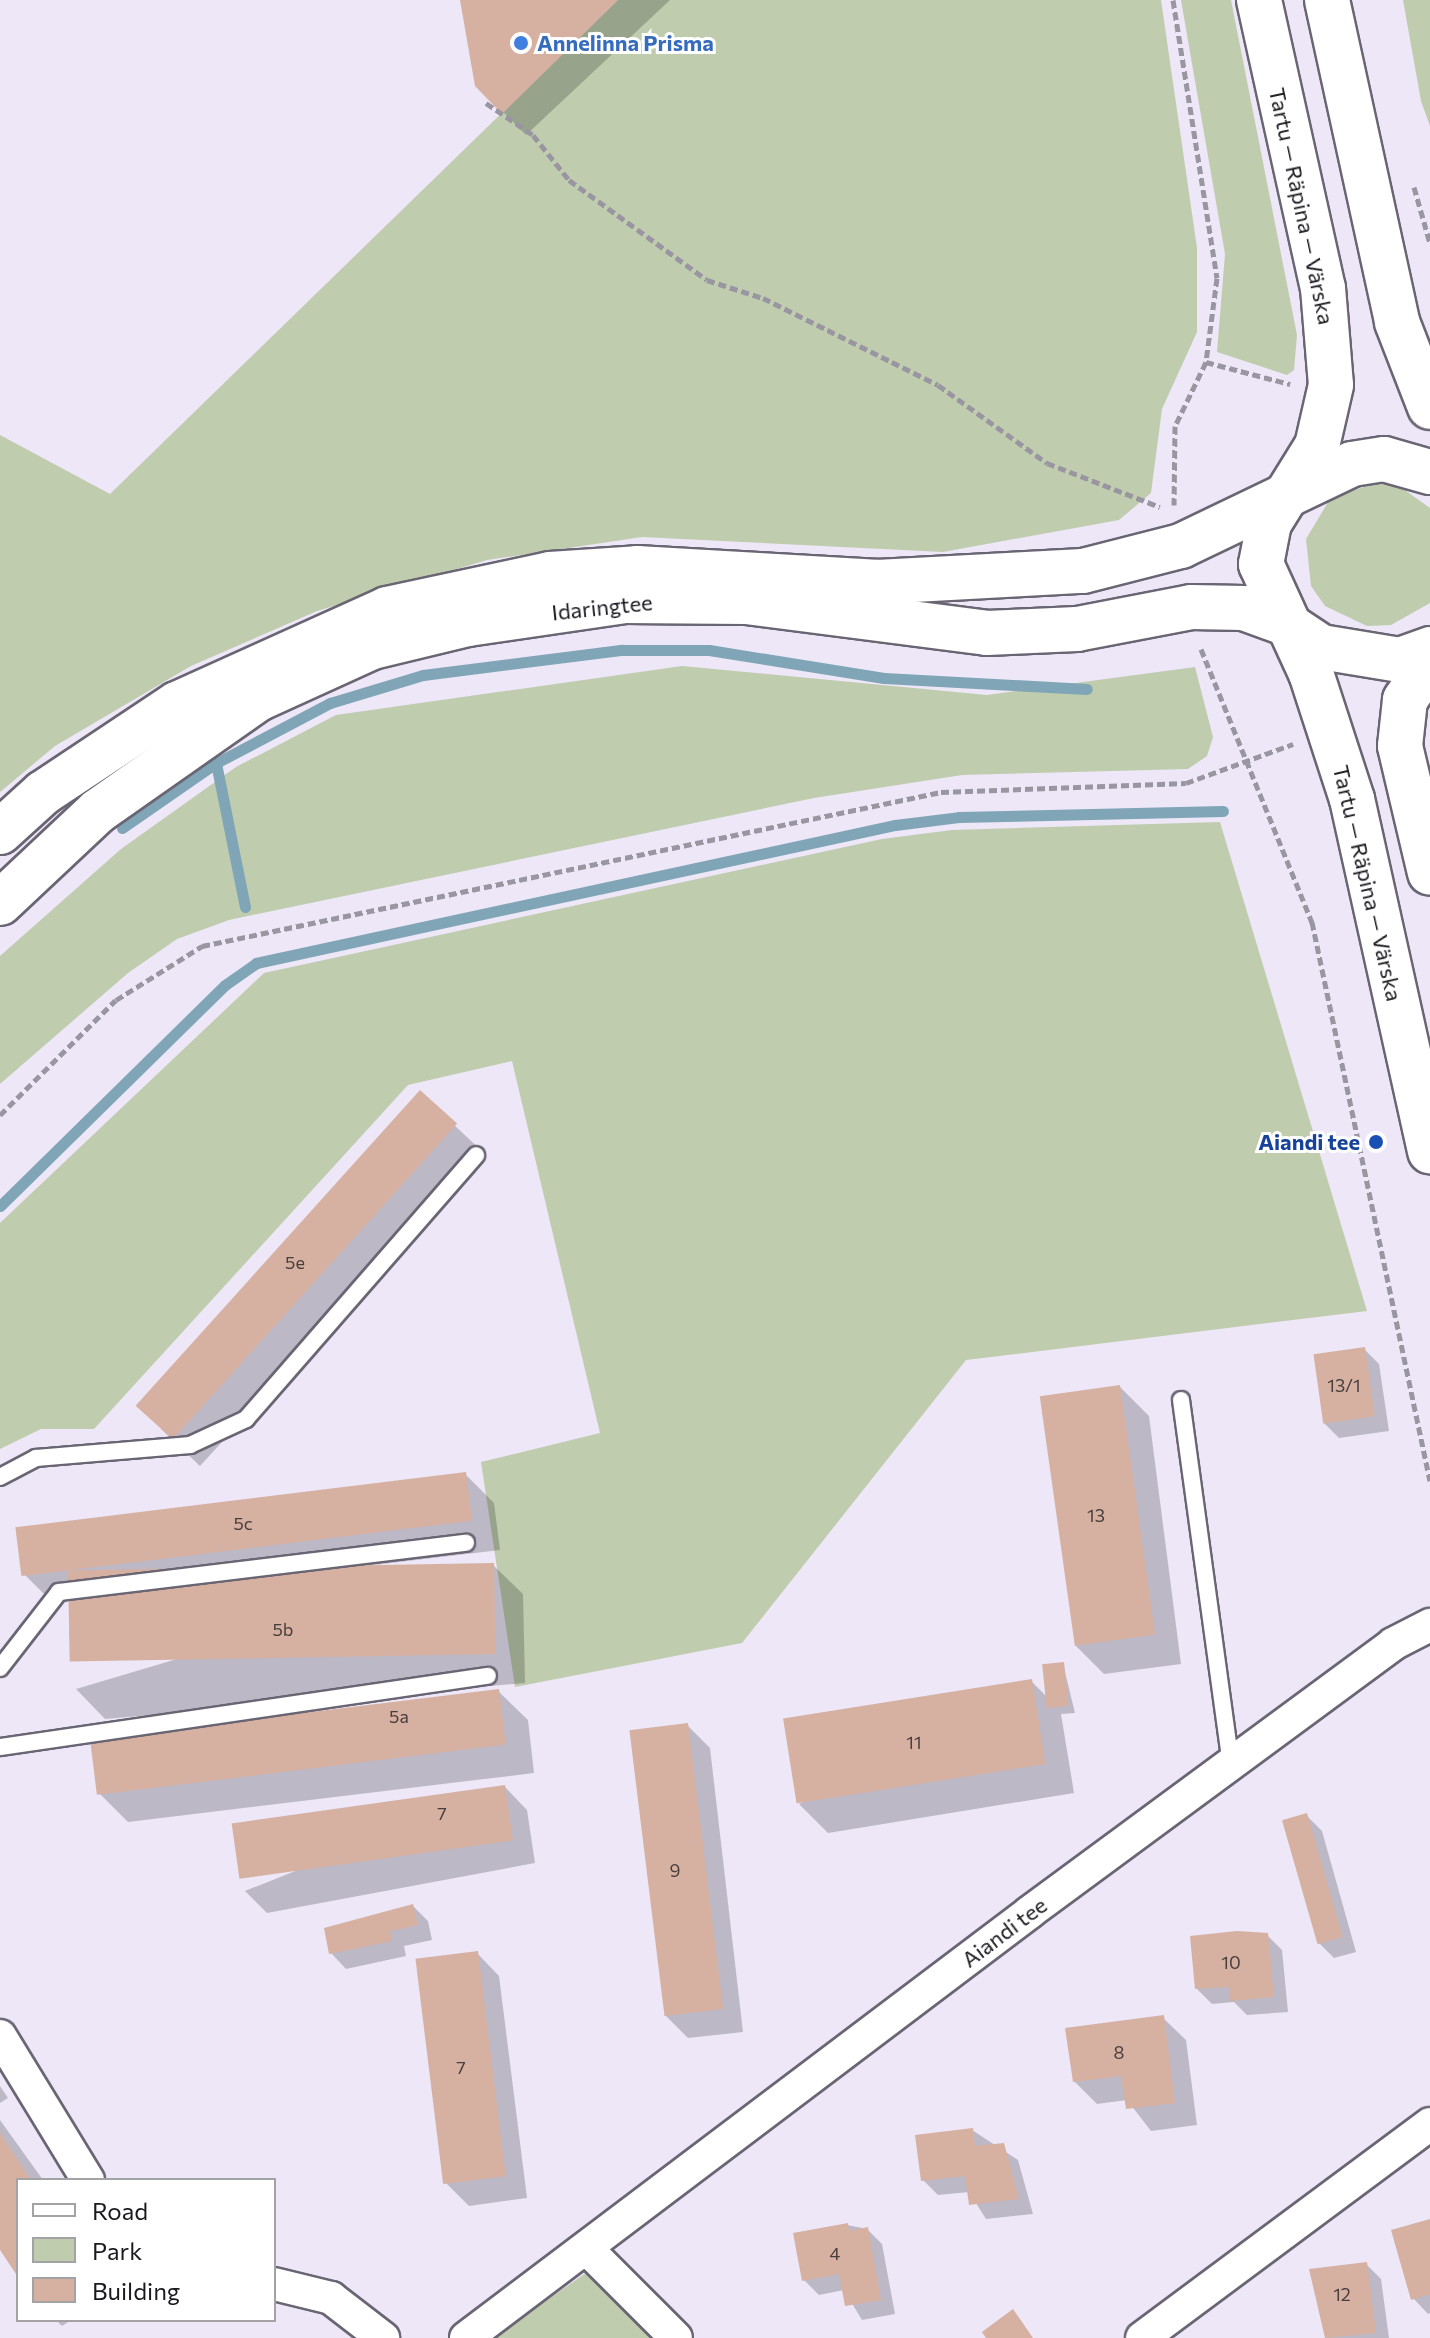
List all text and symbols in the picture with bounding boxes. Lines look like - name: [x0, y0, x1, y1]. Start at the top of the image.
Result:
- place label: Annelinna Prisma: [537, 30, 714, 56]
- marker: Annelinna Prisma: [512, 34, 530, 52]
- street label: Tartu — Räpina — Värska: [1264, 85, 1340, 327]
- street label: Idaringtee: [550, 589, 654, 625]
- street label: Tartu — Räpina — Värska: [1328, 762, 1408, 1004]
- place label: Aiandi tee: [1258, 1129, 1360, 1155]
- marker: Aiandi tee: [1367, 1133, 1385, 1151]
- house number: 5e: [285, 1251, 305, 1273]
- house number: 13/1: [1327, 1374, 1361, 1396]
- house number: 13: [1087, 1504, 1105, 1526]
- house number: 5c: [233, 1512, 253, 1534]
- house number: 5b: [273, 1618, 293, 1640]
- house number: 5a: [389, 1705, 409, 1727]
- house number: 11: [906, 1731, 922, 1753]
- house number: 7: [437, 1802, 447, 1824]
- house number: 9: [670, 1859, 680, 1881]
- street label: Aiandi tee: [956, 1891, 1052, 1973]
- house number: 10: [1221, 1951, 1241, 1973]
- house number: 8: [1114, 2041, 1124, 2063]
- house number: 7: [456, 2056, 466, 2078]
- legend: [16, 2178, 276, 2322]
- text: Road: [92, 2196, 148, 2225]
- text: Park: [92, 2236, 142, 2265]
- house number: 4: [830, 2242, 840, 2264]
- text: Building: [92, 2276, 180, 2305]
- house number: 12: [1333, 2283, 1351, 2305]

